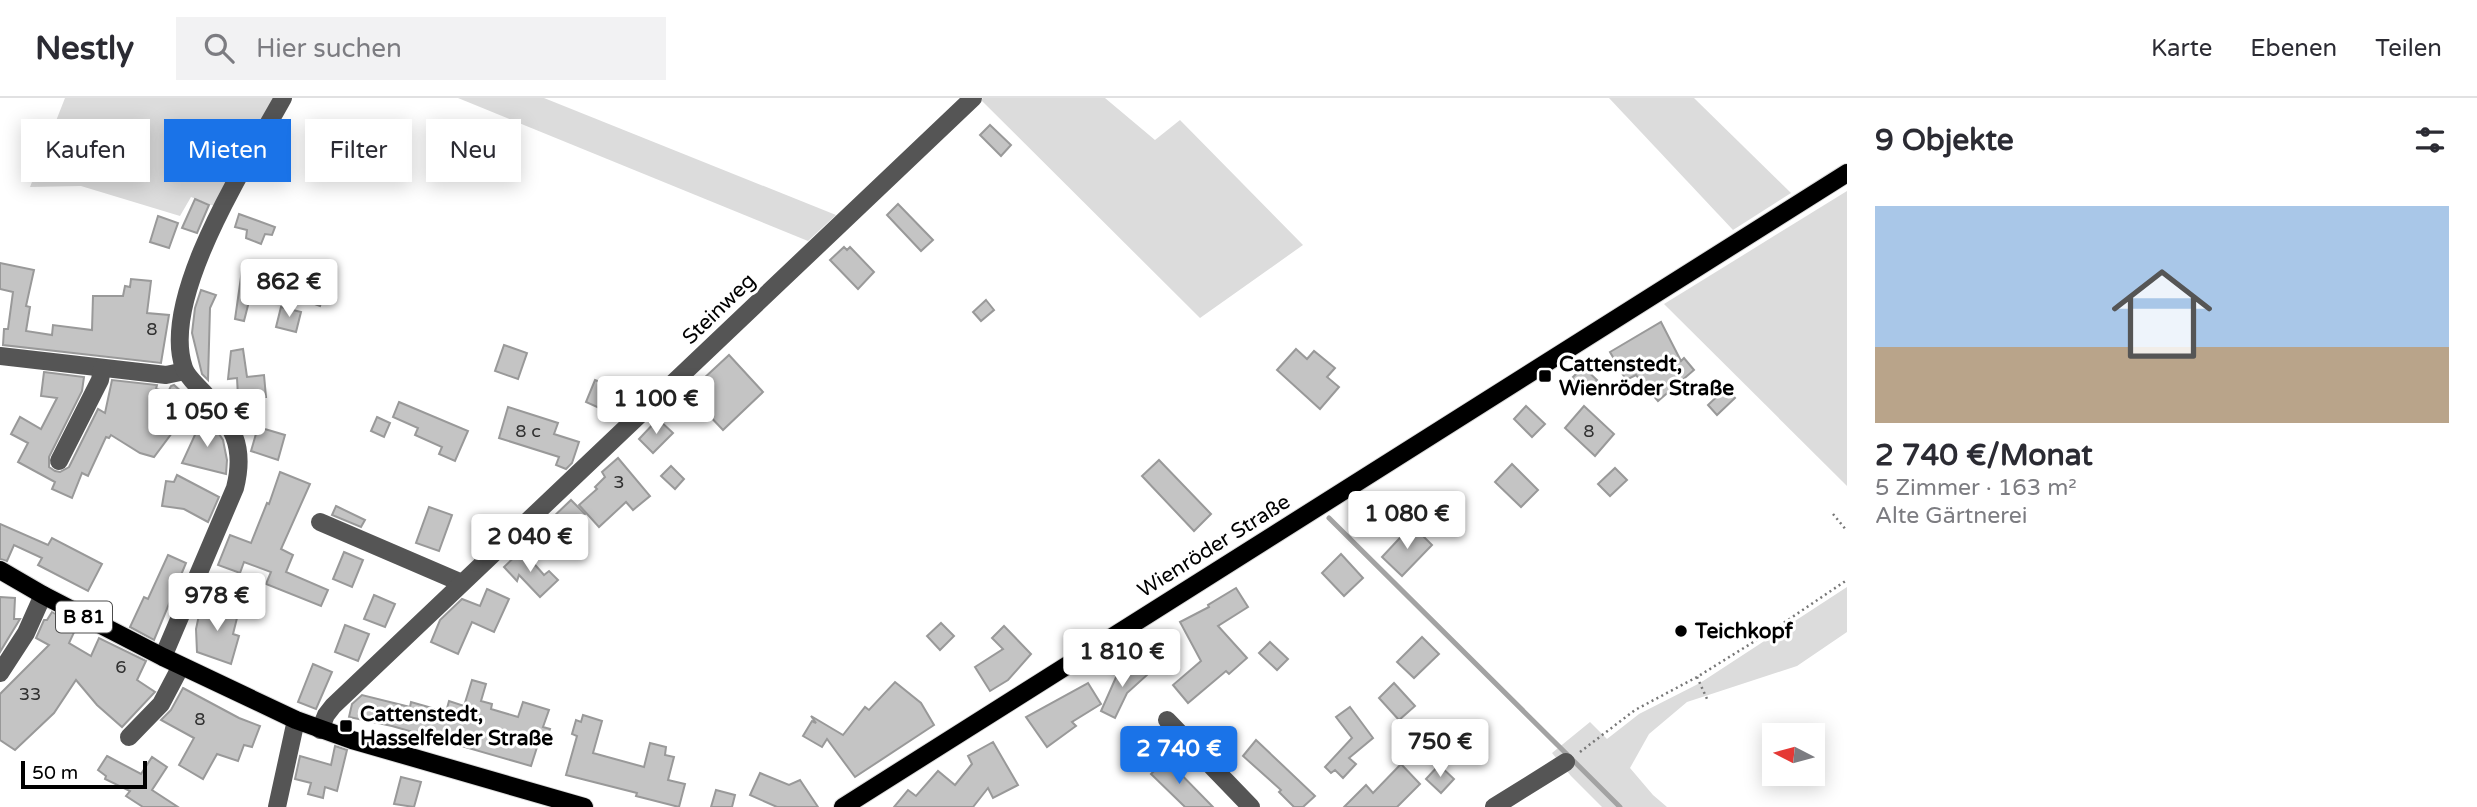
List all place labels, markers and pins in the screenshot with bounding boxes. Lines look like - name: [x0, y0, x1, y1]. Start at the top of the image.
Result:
- pin: 862 €: [240, 260, 338, 319]
- place label: Cattenstedt, Wienröder Straße: [1559, 352, 1734, 401]
- marker: Cattenstedt, Wienröder Straße: [1537, 368, 1553, 384]
- pin: 1 100 €: [591, 376, 721, 436]
- pin: 1 050 €: [142, 390, 272, 449]
- pin: 1 080 €: [1342, 491, 1472, 551]
- pin: 2 040 €: [465, 514, 595, 574]
- pin: 978 €: [168, 574, 266, 633]
- place label: Teichkopf: [1694, 619, 1794, 644]
- marker: Teichkopf: [1673, 623, 1689, 639]
- pin: 1 810 €: [1057, 630, 1187, 689]
- place label: Cattenstedt, Hasselfelder Straße: [360, 702, 553, 751]
- marker: Cattenstedt, Hasselfelder Straße: [338, 718, 354, 734]
- pin: 750 €: [1391, 720, 1489, 779]
- pin: 2 740 €: [1114, 726, 1244, 786]

